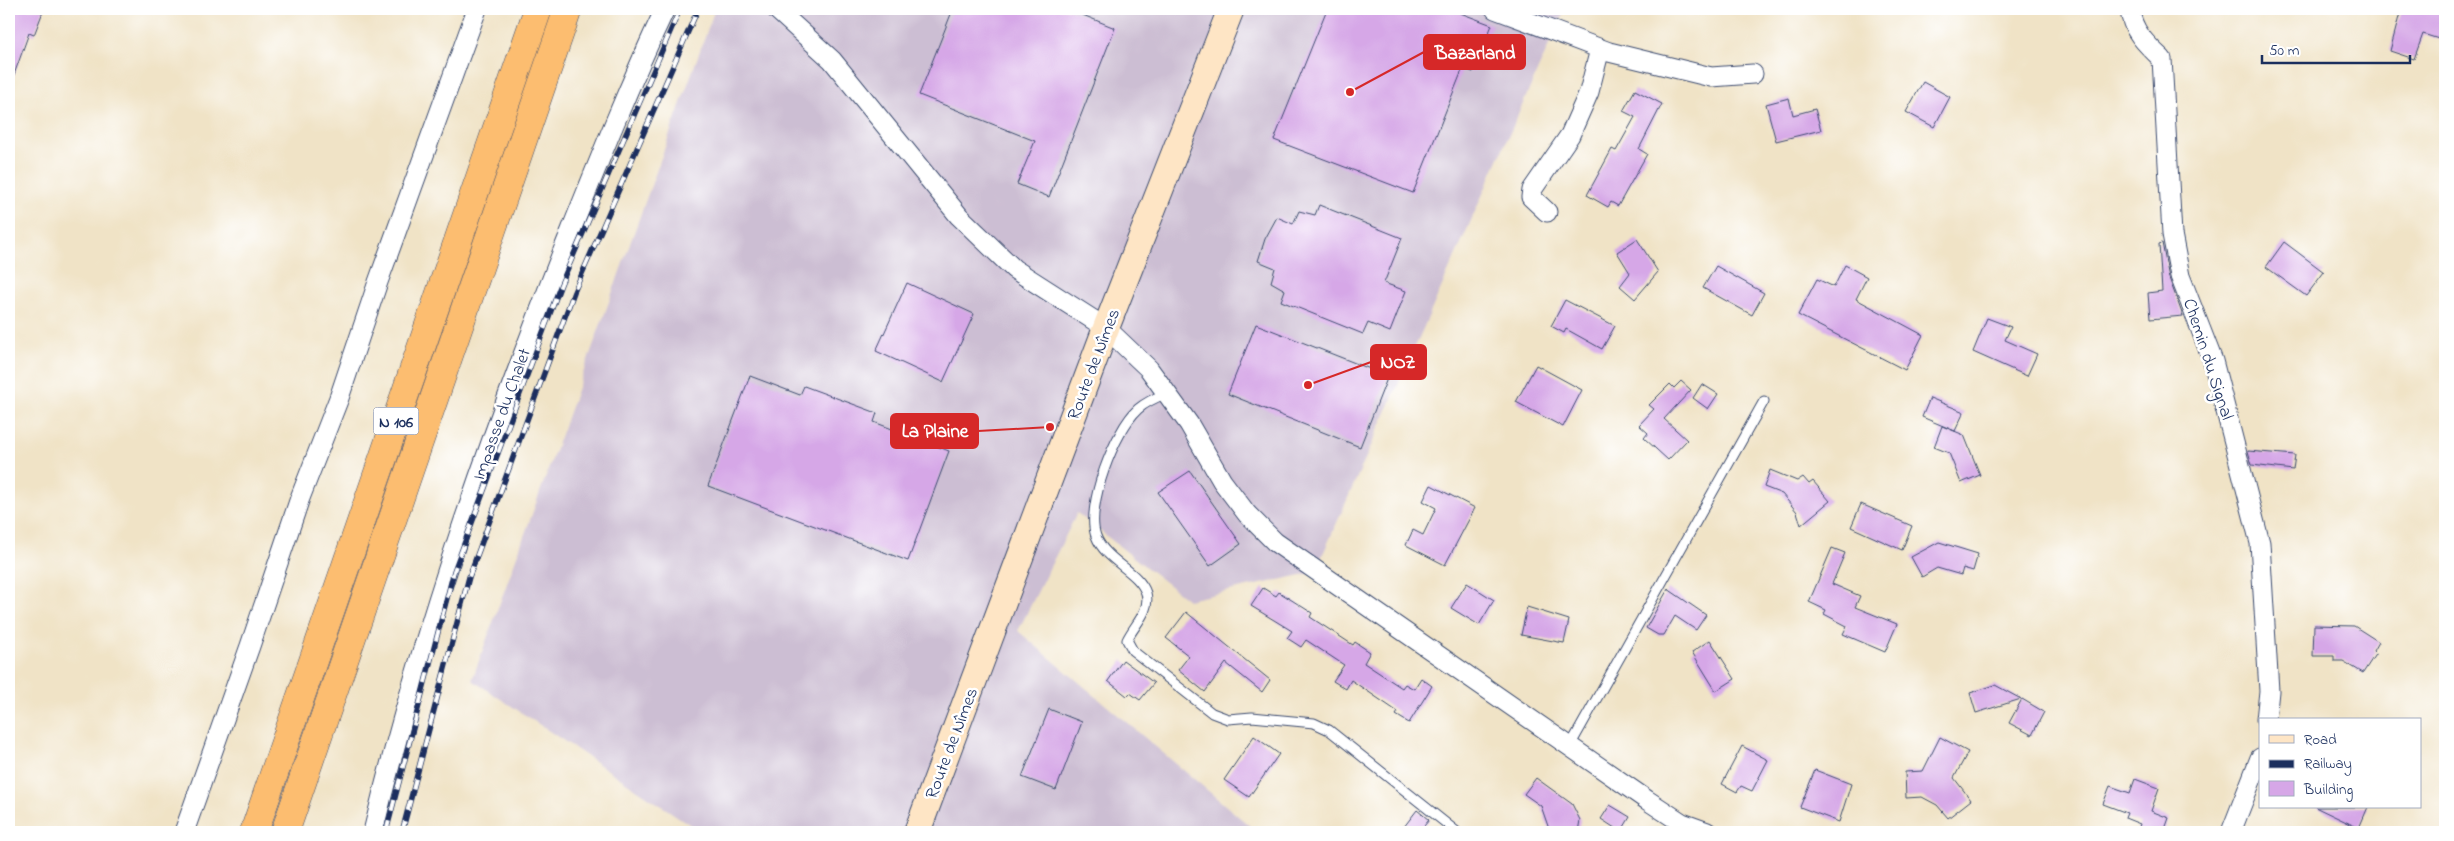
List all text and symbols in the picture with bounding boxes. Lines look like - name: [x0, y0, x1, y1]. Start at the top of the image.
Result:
- scale bar: [2262, 32, 2409, 64]
- callout: Bazarland: [1424, 35, 1525, 69]
- text: 50 m: [2269, 40, 2300, 62]
- text: Bazarland: [1434, 41, 1516, 68]
- street label: Chemin du Signal: [2174, 295, 2239, 424]
- street label: Route de Nîmes: [1062, 305, 1128, 424]
- street label: Impasse du Chalet: [467, 345, 539, 484]
- callout: NOZ: [1371, 345, 1426, 379]
- text: NOZ: [1380, 350, 1416, 377]
- road number: N 106: [374, 408, 418, 434]
- callout: La Plaine: [891, 414, 978, 448]
- text: La Plaine: [902, 419, 969, 446]
- street label: Route de Nîmes: [920, 684, 986, 803]
- legend: [2259, 718, 2422, 808]
- text: Road: [2304, 729, 2337, 751]
- text: Railway: [2304, 753, 2352, 776]
- text: Building: [2303, 779, 2353, 802]

